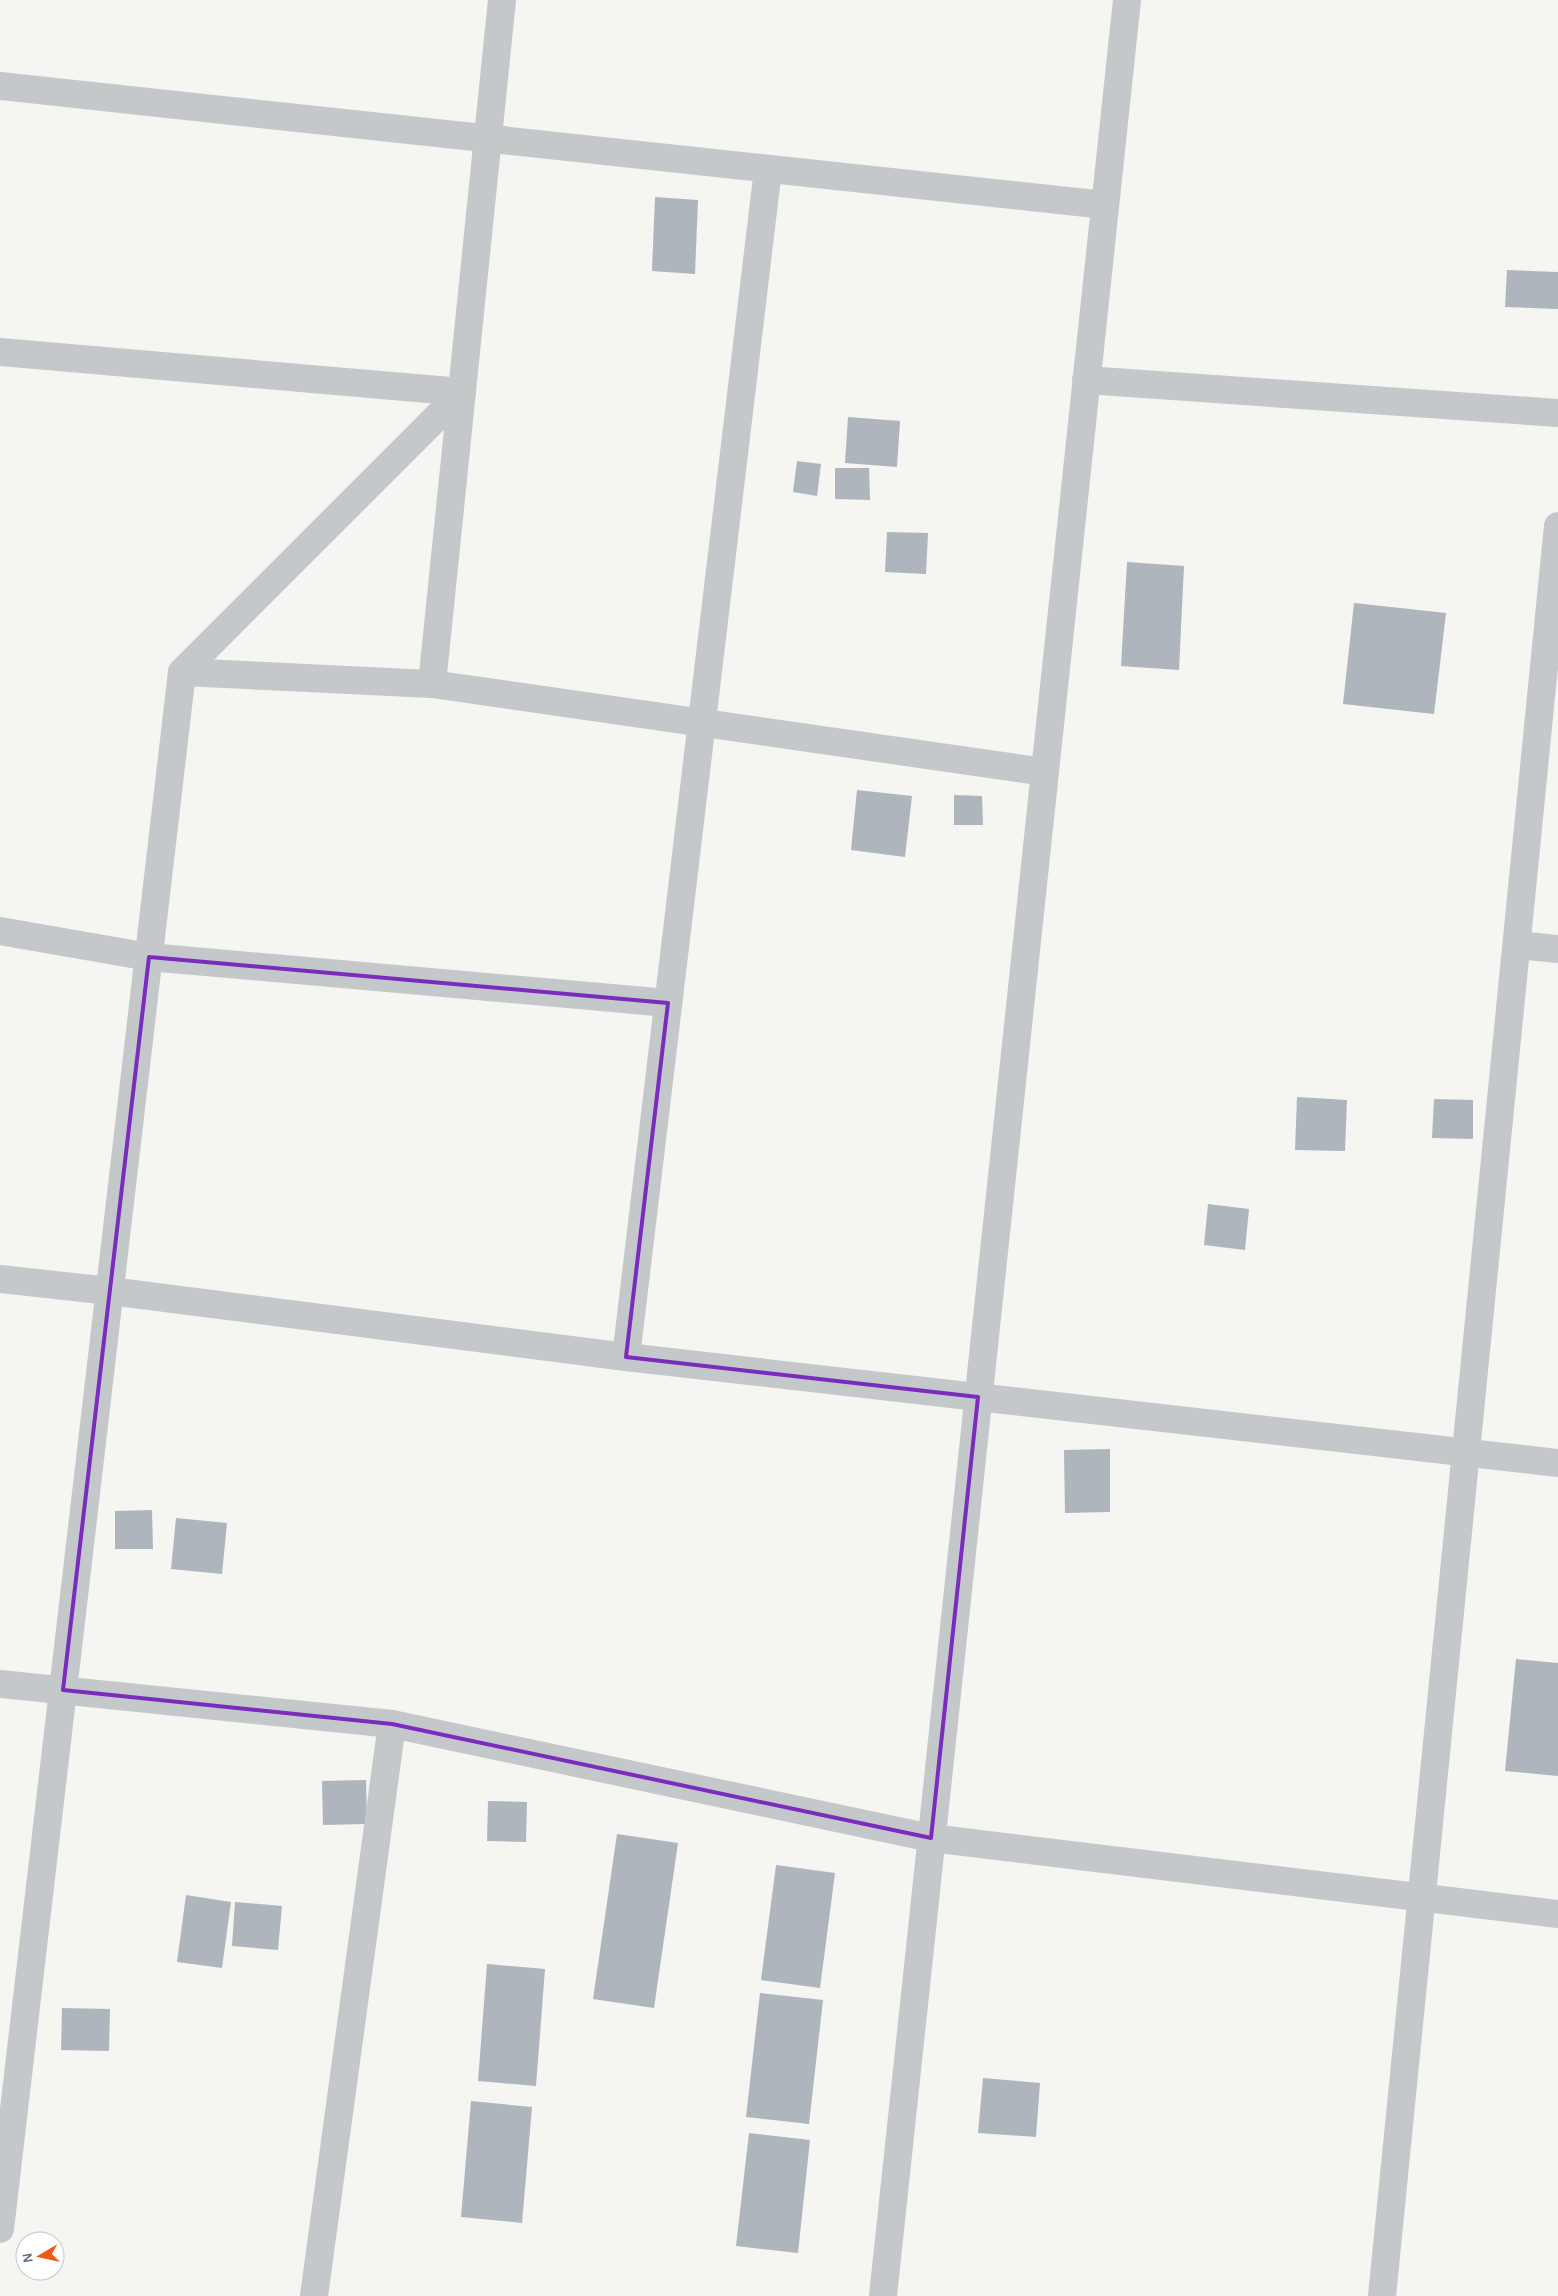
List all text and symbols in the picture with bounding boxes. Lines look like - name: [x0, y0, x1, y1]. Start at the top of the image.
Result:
- north arrow: [15, 2231, 65, 2281]
- text: N: [20, 2252, 36, 2264]

